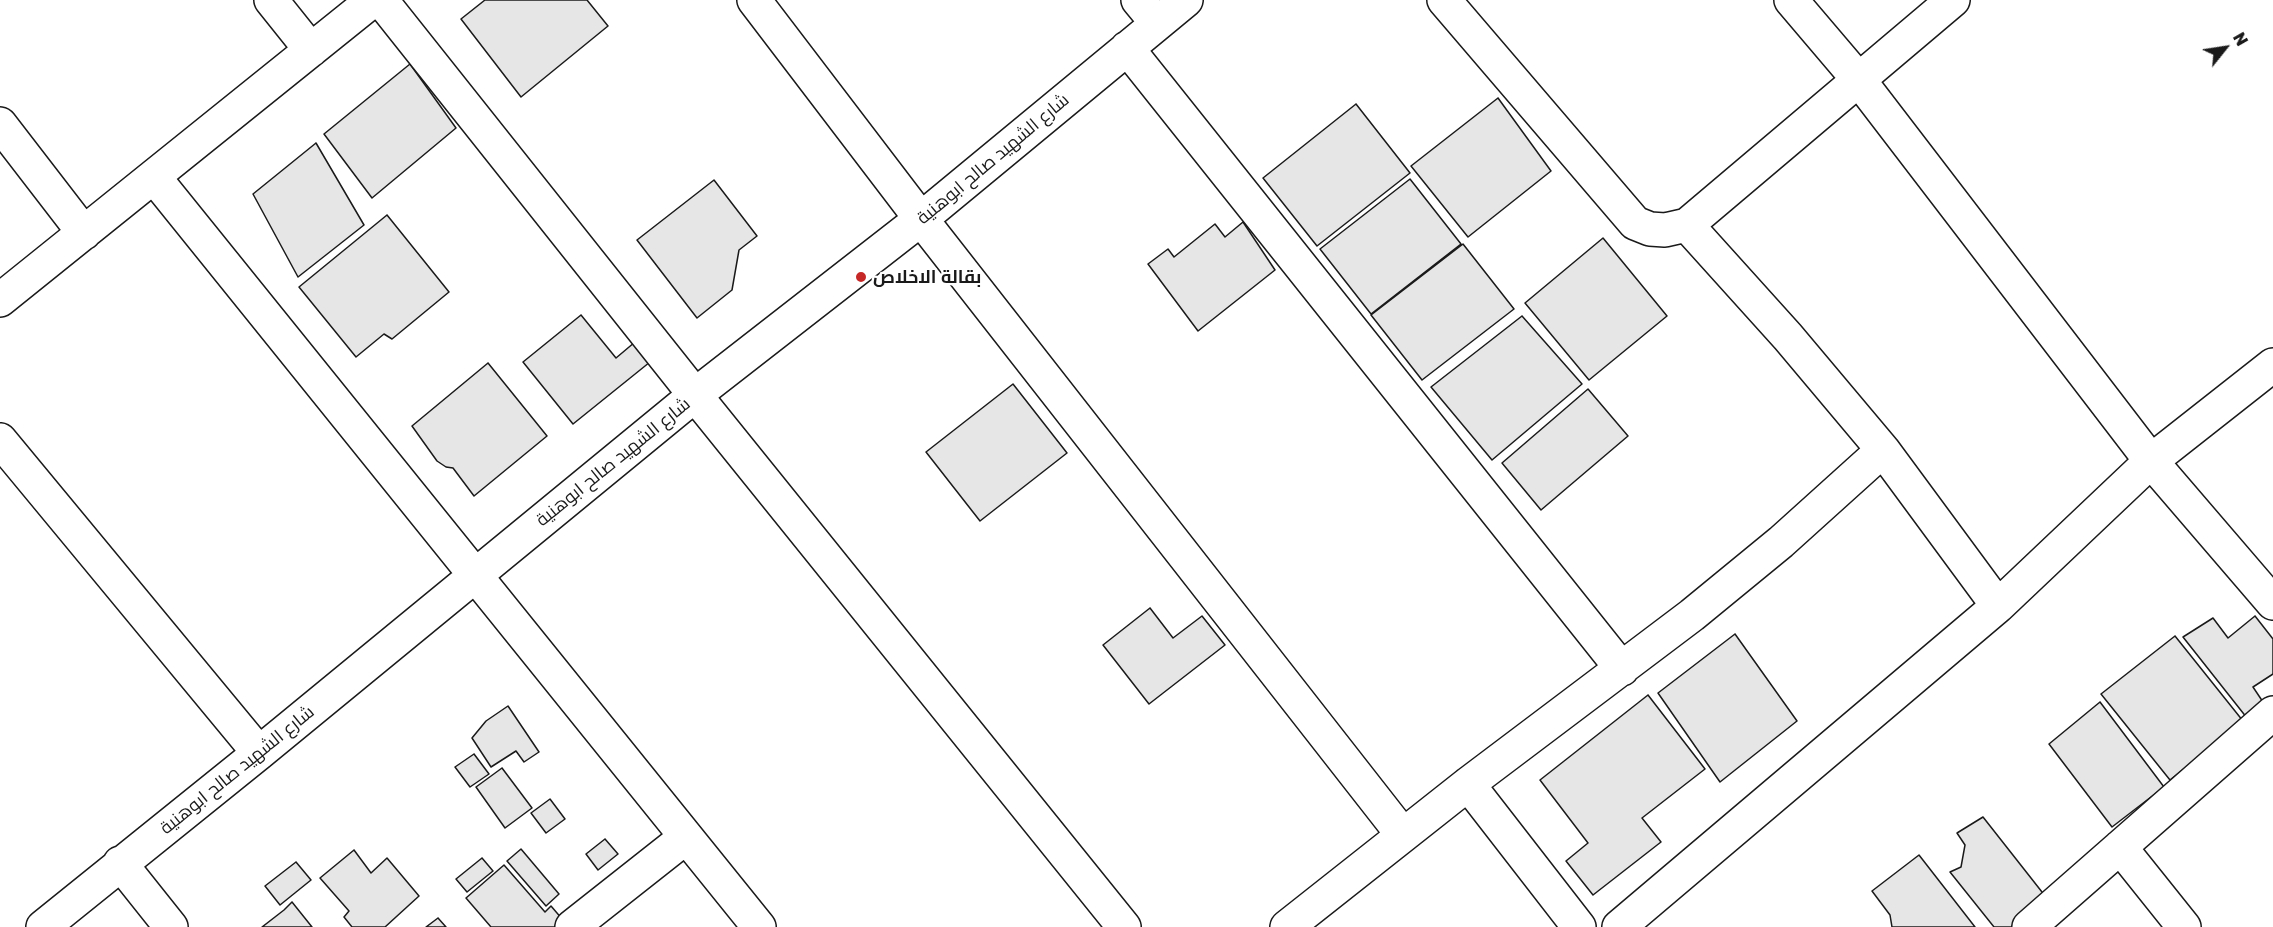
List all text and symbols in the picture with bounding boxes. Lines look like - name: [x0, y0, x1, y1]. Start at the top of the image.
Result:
- north arrow: [2195, 18, 2255, 78]
- text: N: [2229, 29, 2252, 49]
- street label: شارع الشهيد صالح ابوهنية: [912, 89, 1074, 229]
- place label: بقالة الاخلاص: [873, 266, 981, 288]
- marker: بقالة الاخلاص: [854, 270, 868, 284]
- street label: شارع الشهيد صالح ابوهنية: [532, 393, 694, 531]
- street label: شارع الشهيد صالح ابوهنية: [156, 701, 318, 839]

